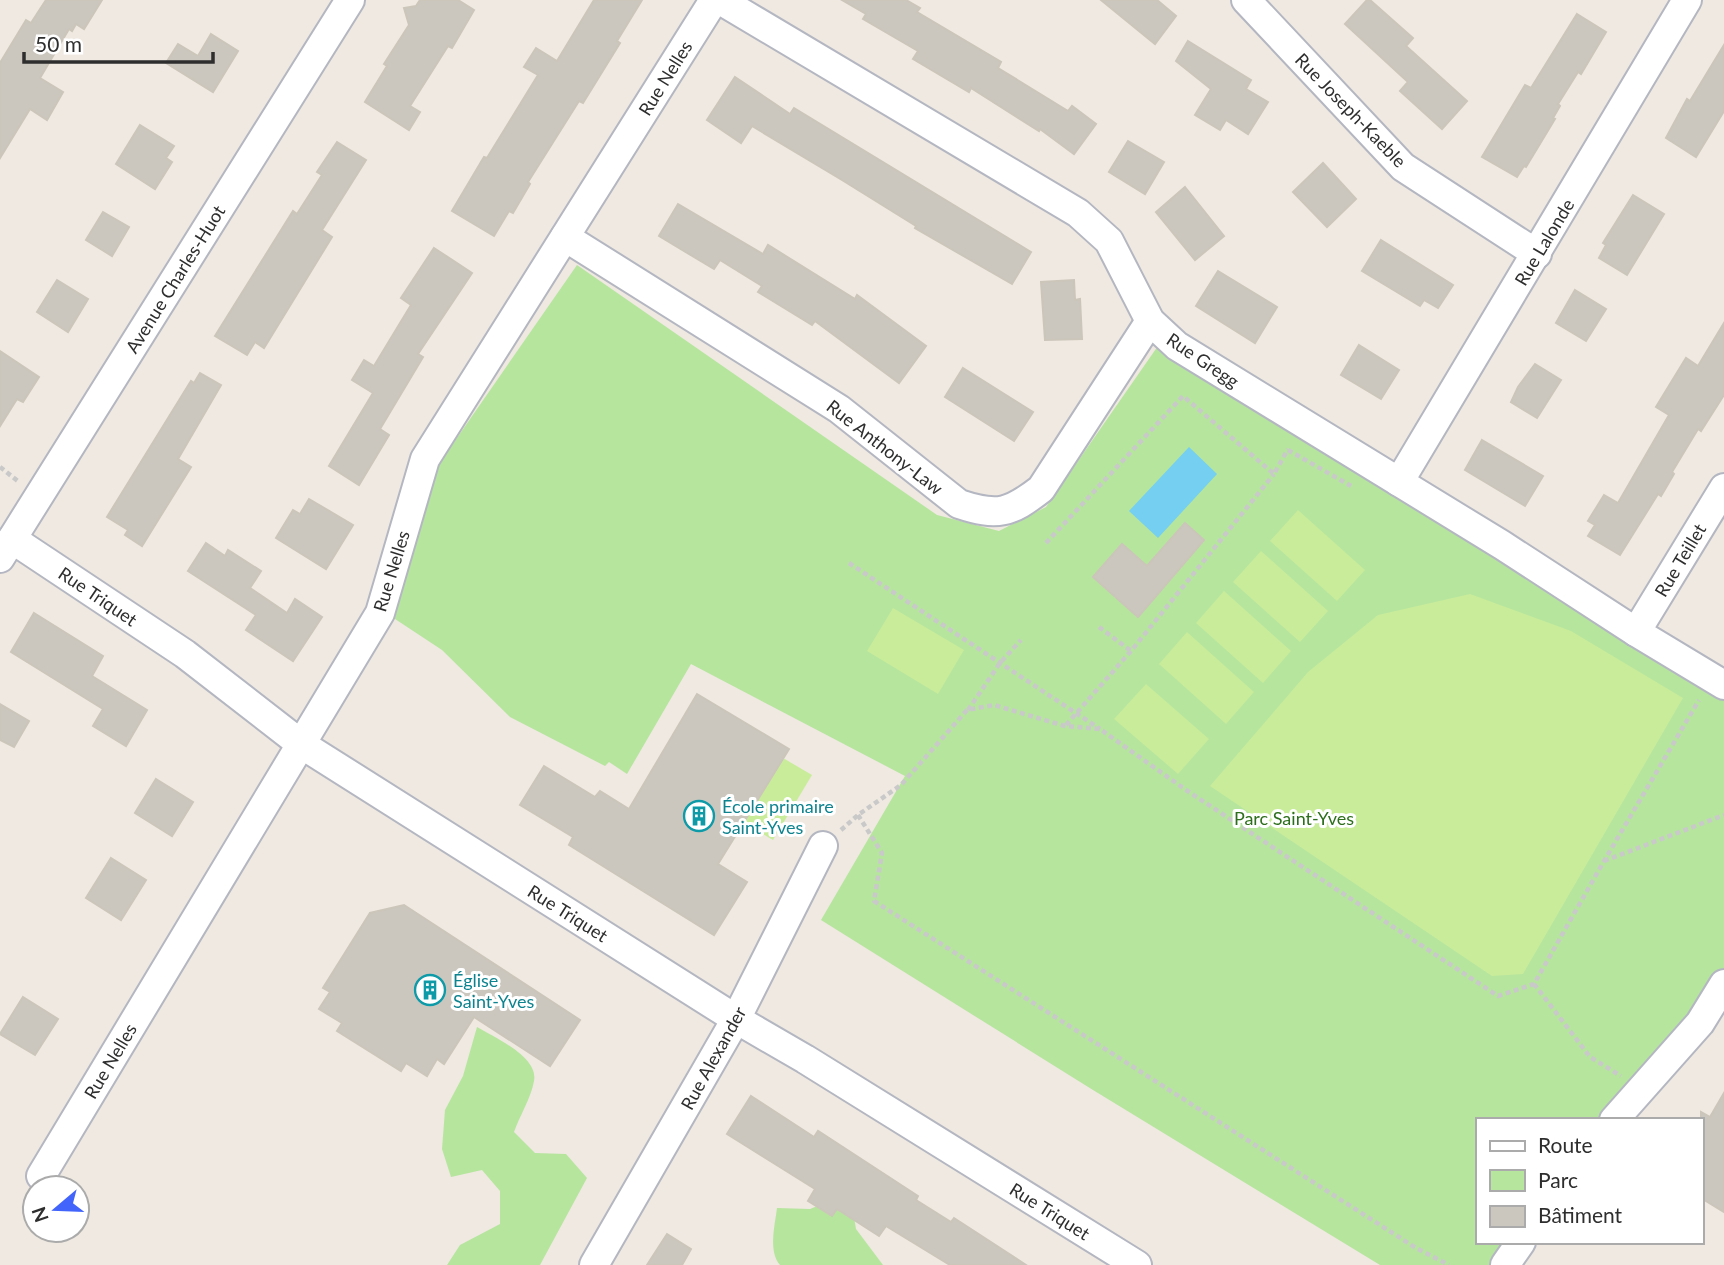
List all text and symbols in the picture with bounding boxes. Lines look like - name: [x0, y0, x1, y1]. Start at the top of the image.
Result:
- scale bar: [24, 21, 214, 65]
- text: 50 m: [35, 31, 82, 56]
- street label: Rue Nelles: [633, 36, 697, 119]
- street label: Rue Joseph-Kaeble: [1291, 48, 1411, 172]
- street label: Rue Lalonde: [1510, 195, 1578, 289]
- street label: Avenue Charles-Huot: [121, 201, 230, 357]
- street label: Rue Gregg: [1163, 328, 1243, 392]
- street label: Rue Anthony-Law: [823, 395, 947, 499]
- street label: Rue Teillet: [1650, 519, 1711, 600]
- street label: Rue Nelles: [368, 528, 414, 614]
- street label: Rue Triquet: [55, 562, 142, 631]
- place label: École primaire Saint-Yves: [722, 795, 834, 838]
- building icon: École primaire Saint-Yves: [682, 799, 716, 833]
- park label: Parc Saint-Yves: [1234, 807, 1354, 829]
- street label: Rue Triquet: [524, 880, 612, 946]
- place label: Église Saint-Yves: [453, 969, 535, 1012]
- building icon: Église Saint-Yves: [413, 973, 447, 1007]
- street label: Rue Alexander: [676, 1002, 751, 1113]
- street label: Rue Nelles: [79, 1019, 141, 1103]
- legend: [1476, 1118, 1703, 1244]
- text: Route: [1538, 1132, 1593, 1157]
- text: Parc: [1538, 1167, 1578, 1192]
- north arrow: [21, 1174, 91, 1244]
- street label: Rue Triquet: [1006, 1178, 1094, 1244]
- text: Bâtiment: [1538, 1202, 1623, 1227]
- text: N: [26, 1204, 53, 1225]

